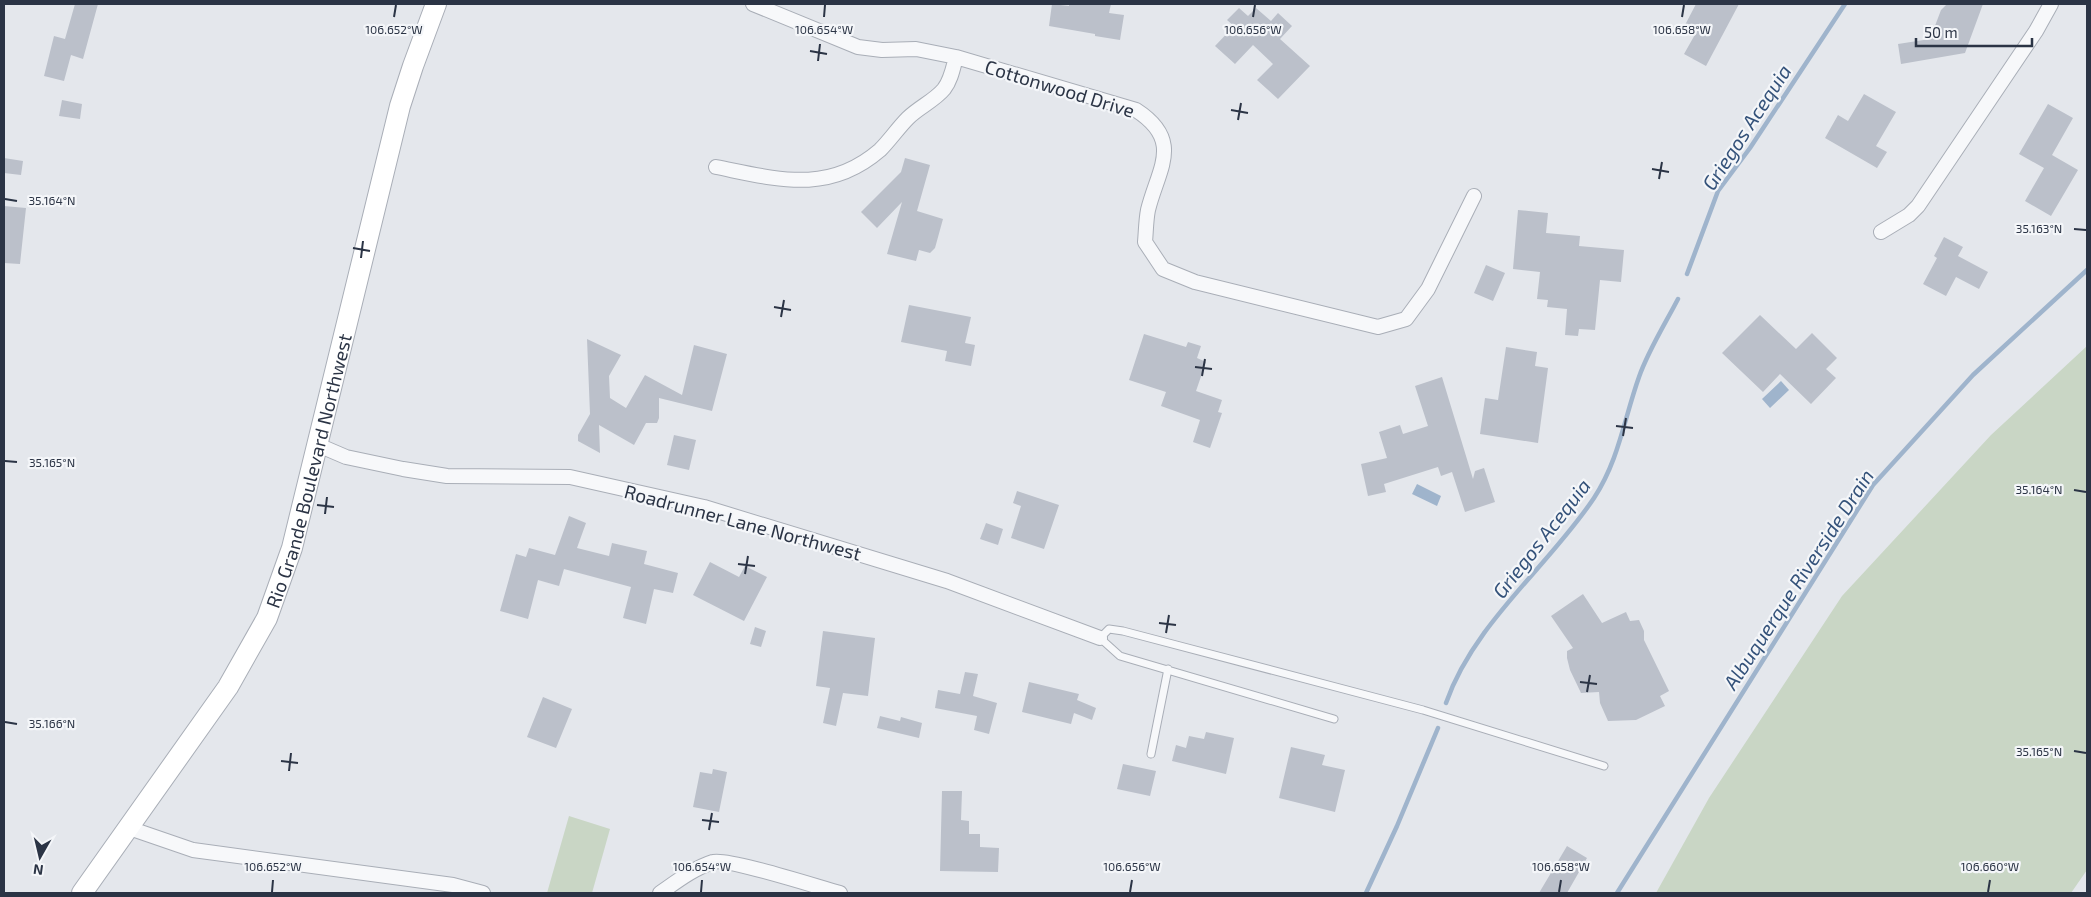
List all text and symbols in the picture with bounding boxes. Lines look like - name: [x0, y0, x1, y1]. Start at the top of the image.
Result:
- scale bar: [1916, 15, 2032, 47]
- text: 106.652°W: [365, 22, 423, 36]
- text: 106.654°W: [795, 22, 853, 36]
- text: 106.656°W: [1224, 22, 1282, 36]
- text: 106.658°W: [1653, 22, 1711, 36]
- text: 50 m: [1924, 23, 1958, 41]
- street label: Cottonwood Drive: [982, 54, 1138, 122]
- water label: Griegos Acequia: [1697, 60, 1795, 194]
- text: 35.164°N: [28, 193, 76, 207]
- text: 35.163°N: [2016, 221, 2062, 235]
- street label: Rio Grande Boulevard Northwest: [260, 331, 355, 611]
- text: 35.165°N: [29, 455, 75, 469]
- water label: Albuquerque Riverside Drain: [1717, 464, 1878, 694]
- water label: Griegos Acequia: [1487, 474, 1595, 602]
- street label: Roadrunner Lane Northwest: [622, 479, 864, 565]
- text: 35.164°N: [2015, 482, 2063, 496]
- text: 35.166°N: [29, 716, 75, 730]
- text: 35.165°N: [2016, 744, 2062, 758]
- north arrow: [15, 832, 65, 882]
- text: 106.652°W: [244, 859, 302, 873]
- text: 106.654°W: [673, 859, 731, 873]
- text: 106.656°W: [1103, 859, 1161, 873]
- text: 106.658°W: [1532, 859, 1590, 873]
- text: 106.660°W: [1961, 859, 2019, 873]
- text: N: [32, 861, 44, 879]

